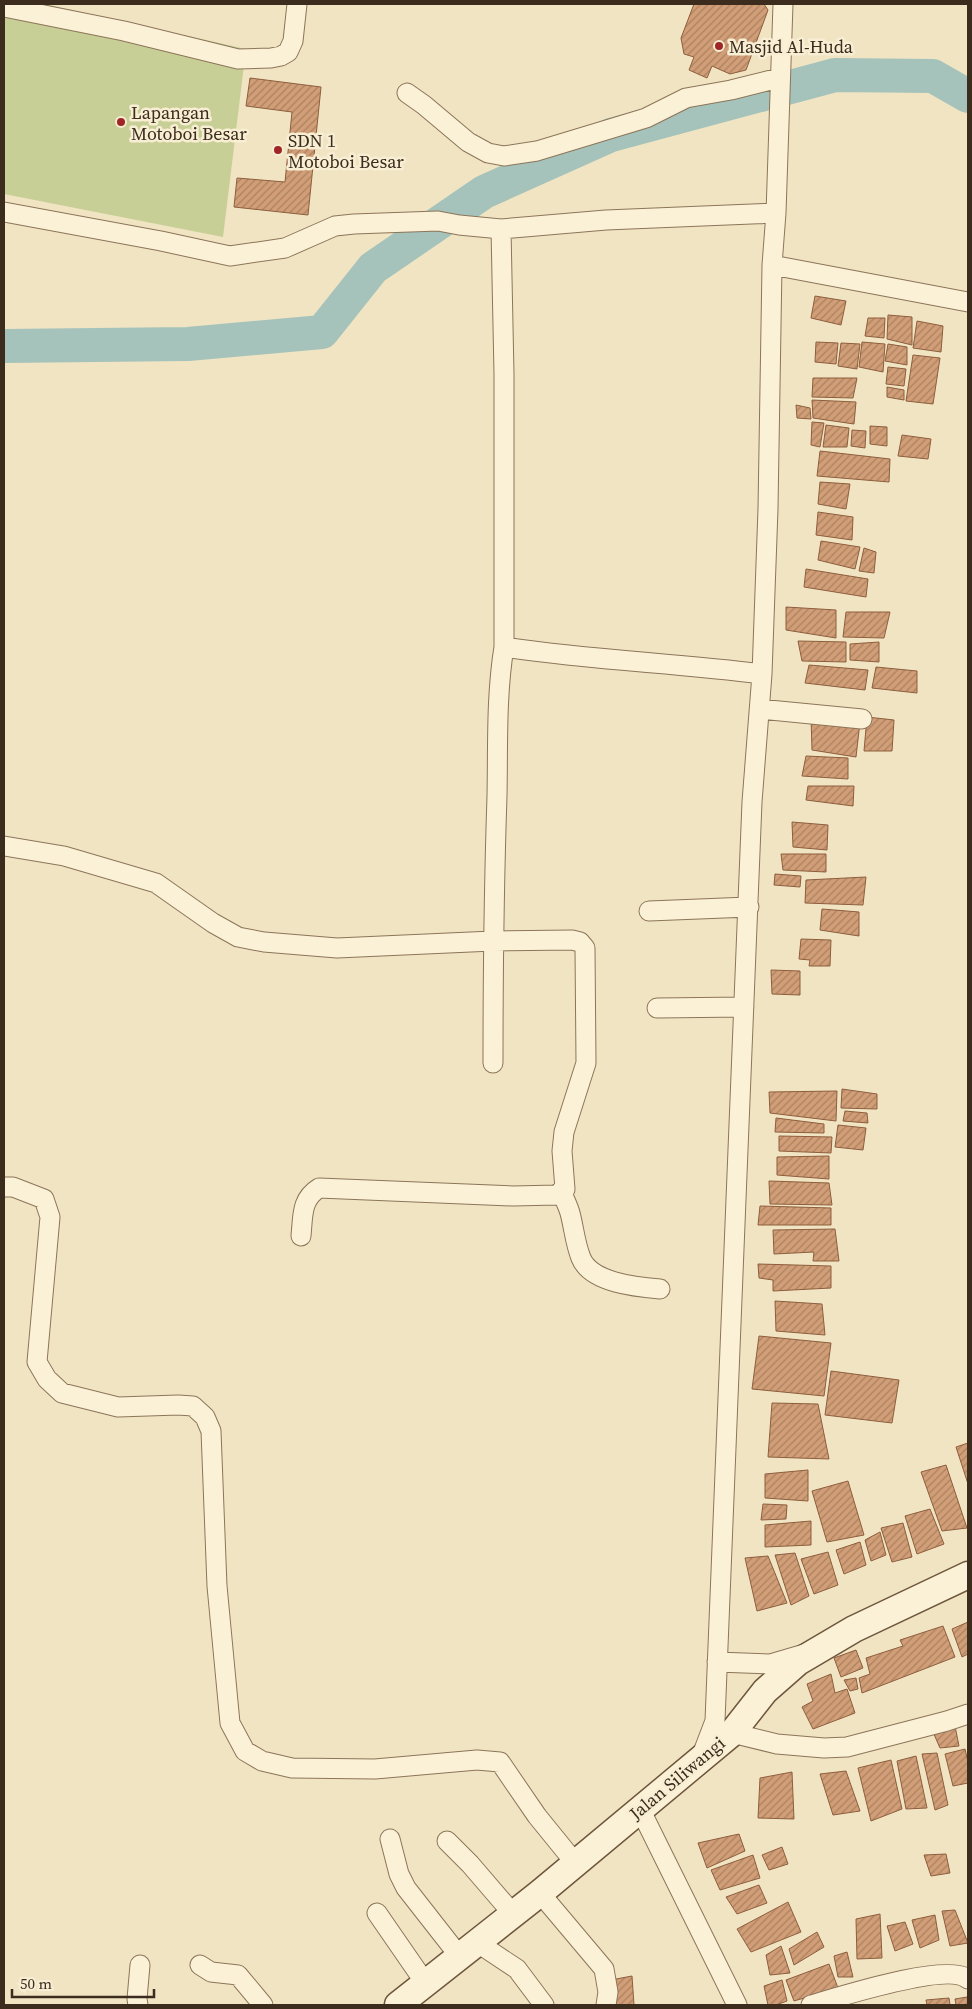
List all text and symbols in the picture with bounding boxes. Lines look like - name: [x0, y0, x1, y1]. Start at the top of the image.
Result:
- place label: Masjid Al-Huda: [729, 34, 854, 59]
- marker: Masjid Al-Huda: [713, 40, 725, 52]
- place label: Lapangan Motoboi Besar: [131, 100, 247, 146]
- marker: Lapangan Motoboi Besar: [115, 116, 127, 128]
- place label: SDN 1 Motoboi Besar: [288, 128, 404, 174]
- marker: SDN 1 Motoboi Besar: [272, 144, 284, 156]
- street label: Jalan Siliwangi: [623, 1731, 730, 1826]
- scale bar: [12, 1966, 155, 1998]
- text: 50 m: [20, 1973, 52, 1994]

